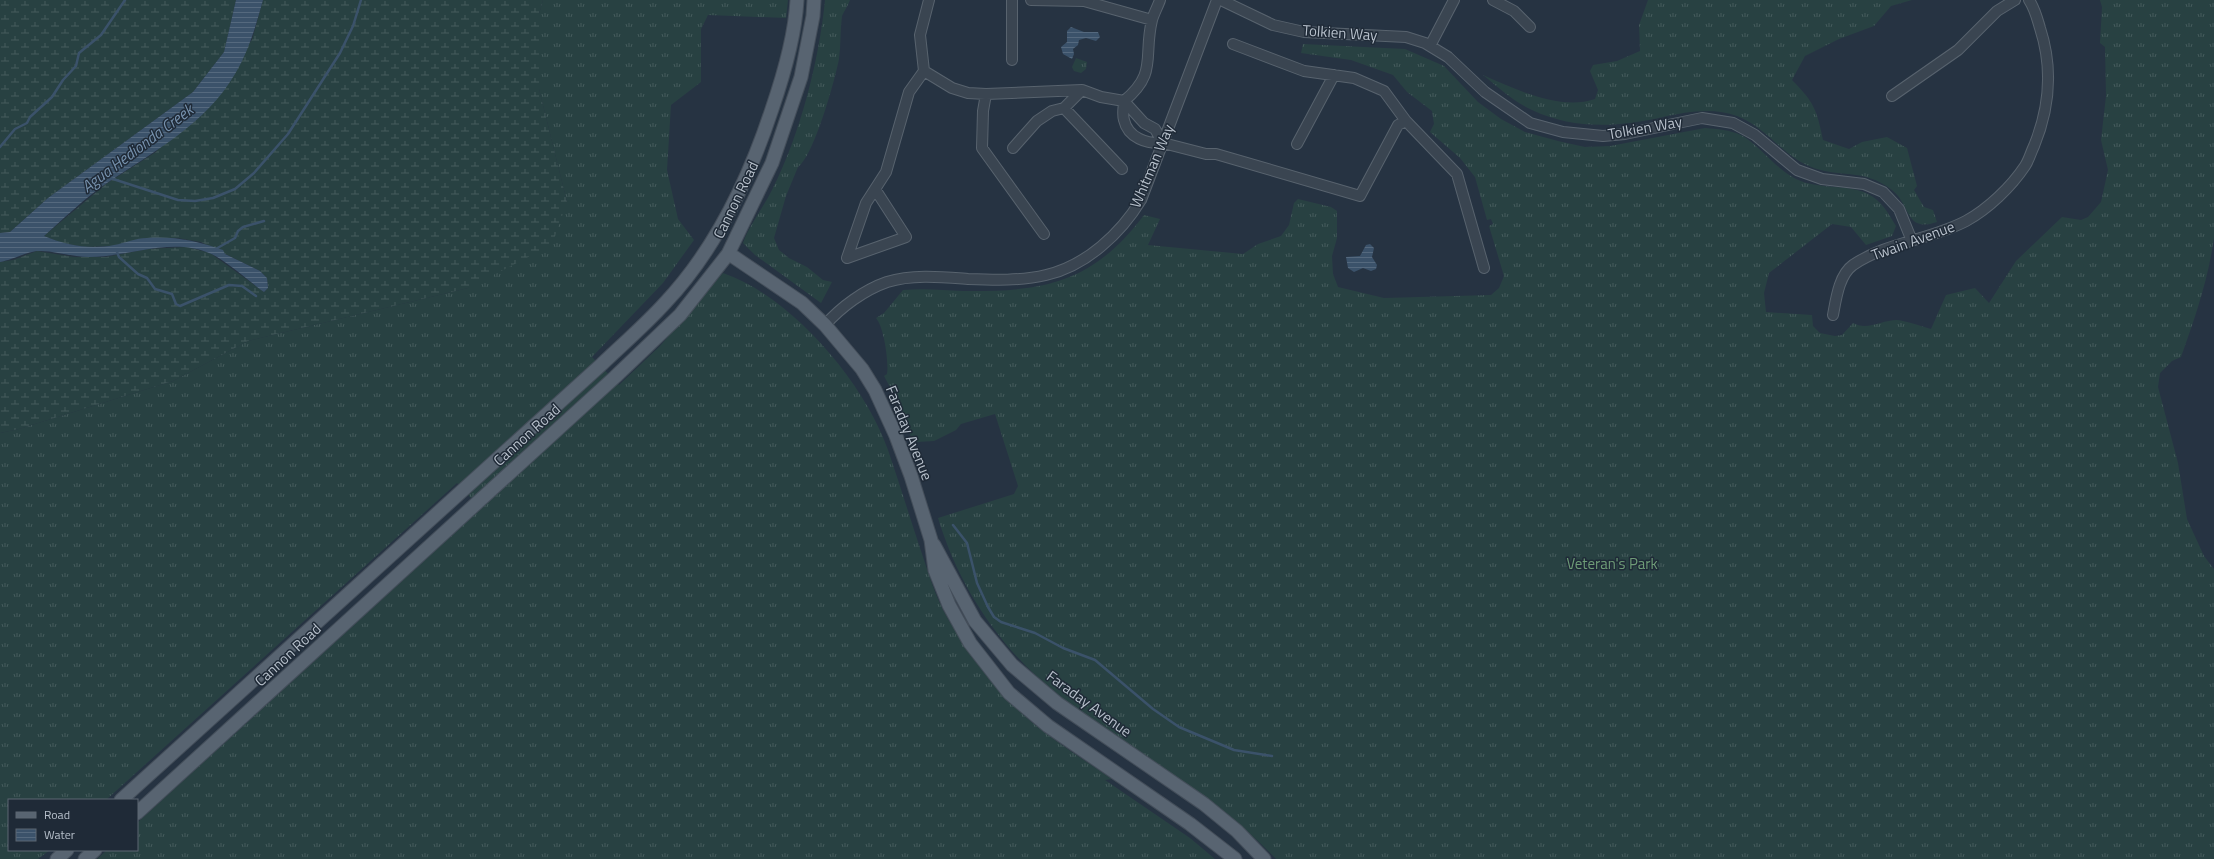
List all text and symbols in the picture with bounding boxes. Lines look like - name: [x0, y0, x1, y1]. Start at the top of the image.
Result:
- street label: Tolkien Way: [1302, 18, 1378, 47]
- water label: Agua Hedionda Creek: [76, 97, 199, 198]
- street label: Tolkien Way: [1606, 110, 1684, 145]
- street label: Whitman Way: [1124, 120, 1180, 211]
- street label: Cannon Road: [707, 157, 764, 242]
- street label: Twain Avenue: [1868, 215, 1958, 266]
- street label: Faraday Avenue: [880, 382, 939, 484]
- street label: Cannon Road: [488, 398, 565, 471]
- park label: Veteran's Park: [1566, 552, 1658, 575]
- street label: Cannon Road: [249, 618, 326, 692]
- street label: Faraday Avenue: [1042, 665, 1137, 742]
- legend: [8, 799, 138, 851]
- text: Road: [44, 805, 70, 824]
- text: Water: [44, 825, 75, 844]

